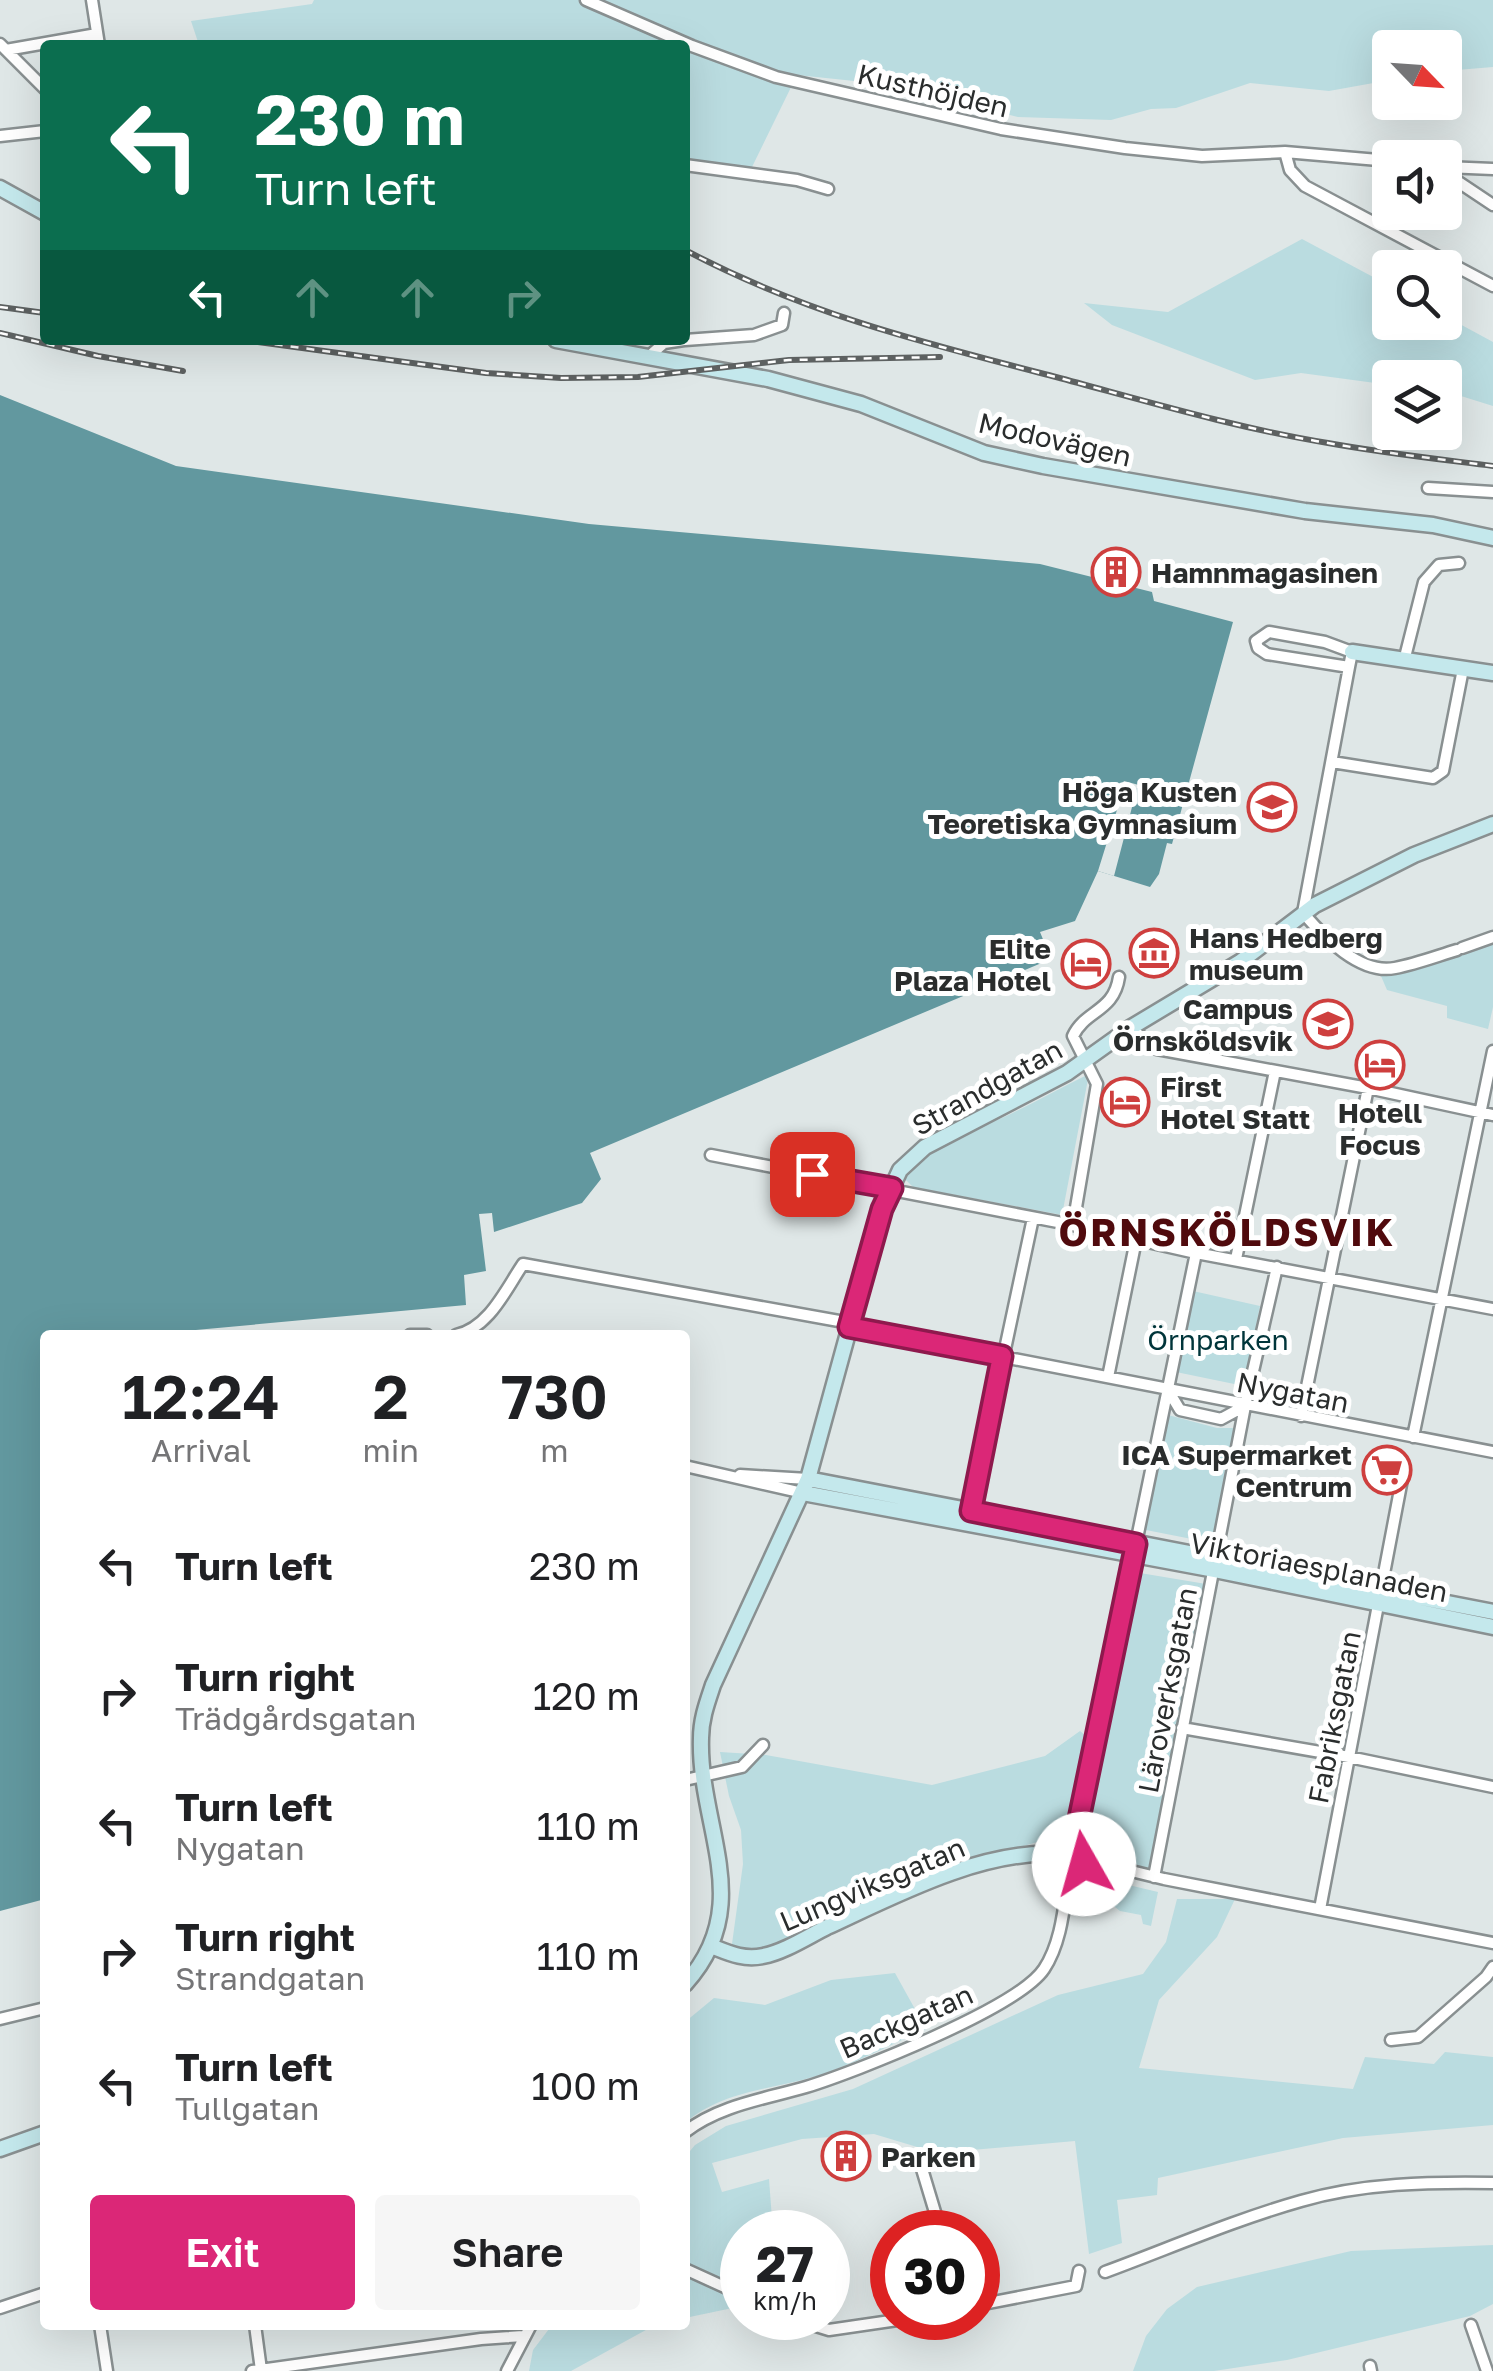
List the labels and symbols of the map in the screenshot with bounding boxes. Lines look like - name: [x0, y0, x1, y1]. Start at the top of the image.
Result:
- north arrow: [1372, 30, 1462, 120]
- street label: Kusthöjden: [854, 57, 1012, 123]
- street label: Modovägen: [975, 405, 1135, 473]
- building icon: Hamnmagasinen: [1090, 546, 1142, 598]
- place label: Hamnmagasinen: [1151, 556, 1378, 589]
- place label: Höga Kusten Teoretiska Gymnasium: [928, 775, 1237, 840]
- school or university icon: Höga Kusten Teoretiska Gymnasium: [1246, 781, 1298, 833]
- place label: Hans Hedberg museum: [1189, 921, 1383, 986]
- museum icon: Hans Hedberg museum: [1128, 927, 1180, 979]
- place label: Elite Plaza Hotel: [894, 932, 1051, 997]
- hotel icon: Elite Plaza Hotel: [1060, 938, 1112, 990]
- place label: Campus Örnsköldsvik: [1113, 992, 1293, 1057]
- school or university icon: Campus Örnsköldsvik: [1302, 998, 1354, 1050]
- street label: Strandgatan: [906, 1032, 1068, 1142]
- hotel icon: Hotell Focus: [1354, 1039, 1406, 1091]
- place label: First Hotel Statt: [1160, 1070, 1310, 1135]
- hotel icon: First Hotel Statt: [1099, 1076, 1151, 1128]
- place label: Hotell Focus: [1338, 1096, 1422, 1161]
- pin: [770, 1132, 855, 1217]
- district label: ÖRNSKÖLDSVIK: [1058, 1209, 1396, 1254]
- park label: Örnparken: [1147, 1323, 1289, 1356]
- street label: Nygatan: [1234, 1365, 1352, 1419]
- place label: ICA Supermarket Centrum: [1121, 1438, 1352, 1503]
- supermarket icon: ICA Supermarket Centrum: [1361, 1444, 1413, 1496]
- street label: Viktoriaesplanaden: [1187, 1526, 1451, 1608]
- street label: Läroverksgatan: [1131, 1584, 1203, 1796]
- street label: Fabriksgatan: [1301, 1628, 1367, 1806]
- position arrow: [1032, 1812, 1136, 1916]
- street label: Lungviksgatan: [775, 1830, 969, 1938]
- street label: Backgatan: [834, 1977, 978, 2065]
- building icon: Parken: [820, 2130, 872, 2182]
- place label: Parken: [881, 2140, 976, 2173]
- speed limit sign: 30: [870, 2210, 1000, 2340]

